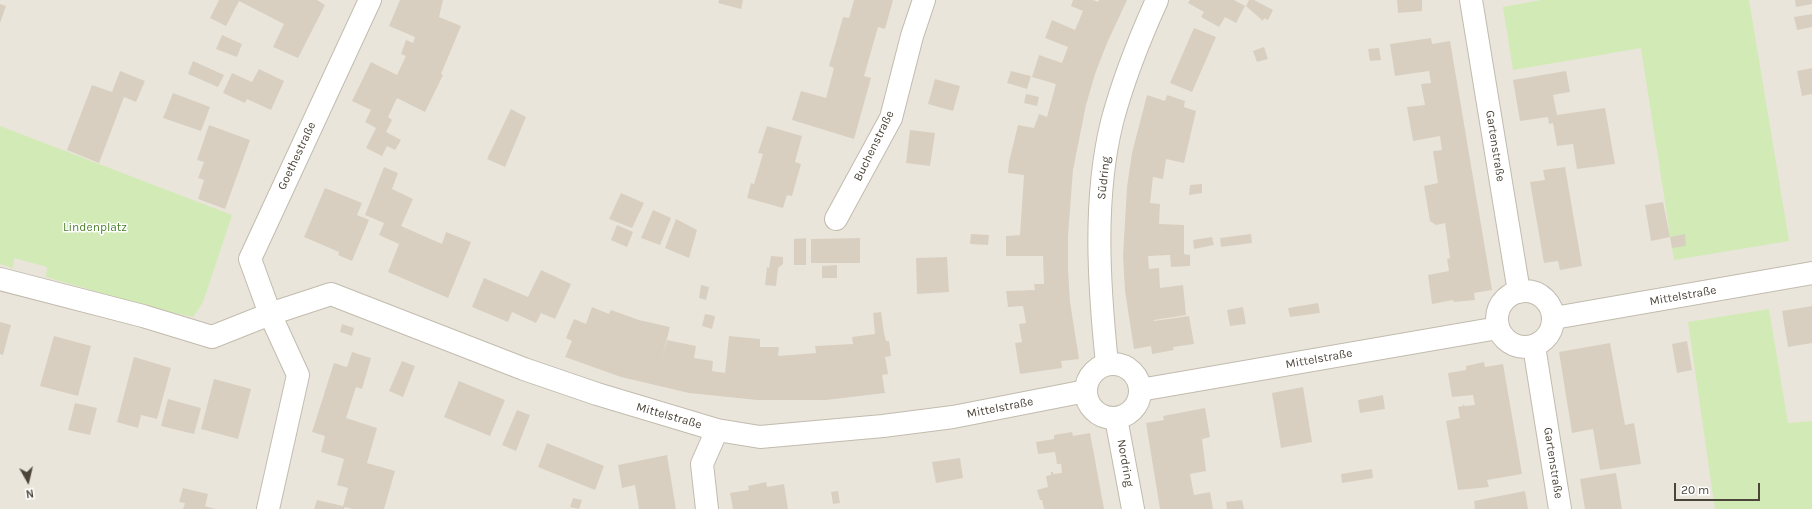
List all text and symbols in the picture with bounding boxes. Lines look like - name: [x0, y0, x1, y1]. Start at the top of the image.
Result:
- street label: Buchenstraße: [851, 108, 897, 184]
- street label: Gartenstraße: [1482, 109, 1508, 183]
- street label: Goethestraße: [275, 120, 319, 192]
- street label: Südring: [1095, 156, 1113, 200]
- park label: Lindenplatz: [63, 221, 127, 235]
- street label: Mittelstraße: [1648, 283, 1718, 309]
- street label: Mittelstraße: [1284, 346, 1354, 372]
- street label: Mittelstraße: [965, 394, 1035, 422]
- street label: Mittelstraße: [635, 400, 703, 432]
- street label: Gartenstraße: [1540, 426, 1566, 500]
- street label: Nordring: [1114, 438, 1136, 488]
- north arrow: [8, 461, 48, 501]
- scale bar: [1676, 475, 1762, 501]
- text: 20 m: [1681, 483, 1709, 497]
- text: N: [25, 486, 35, 500]

